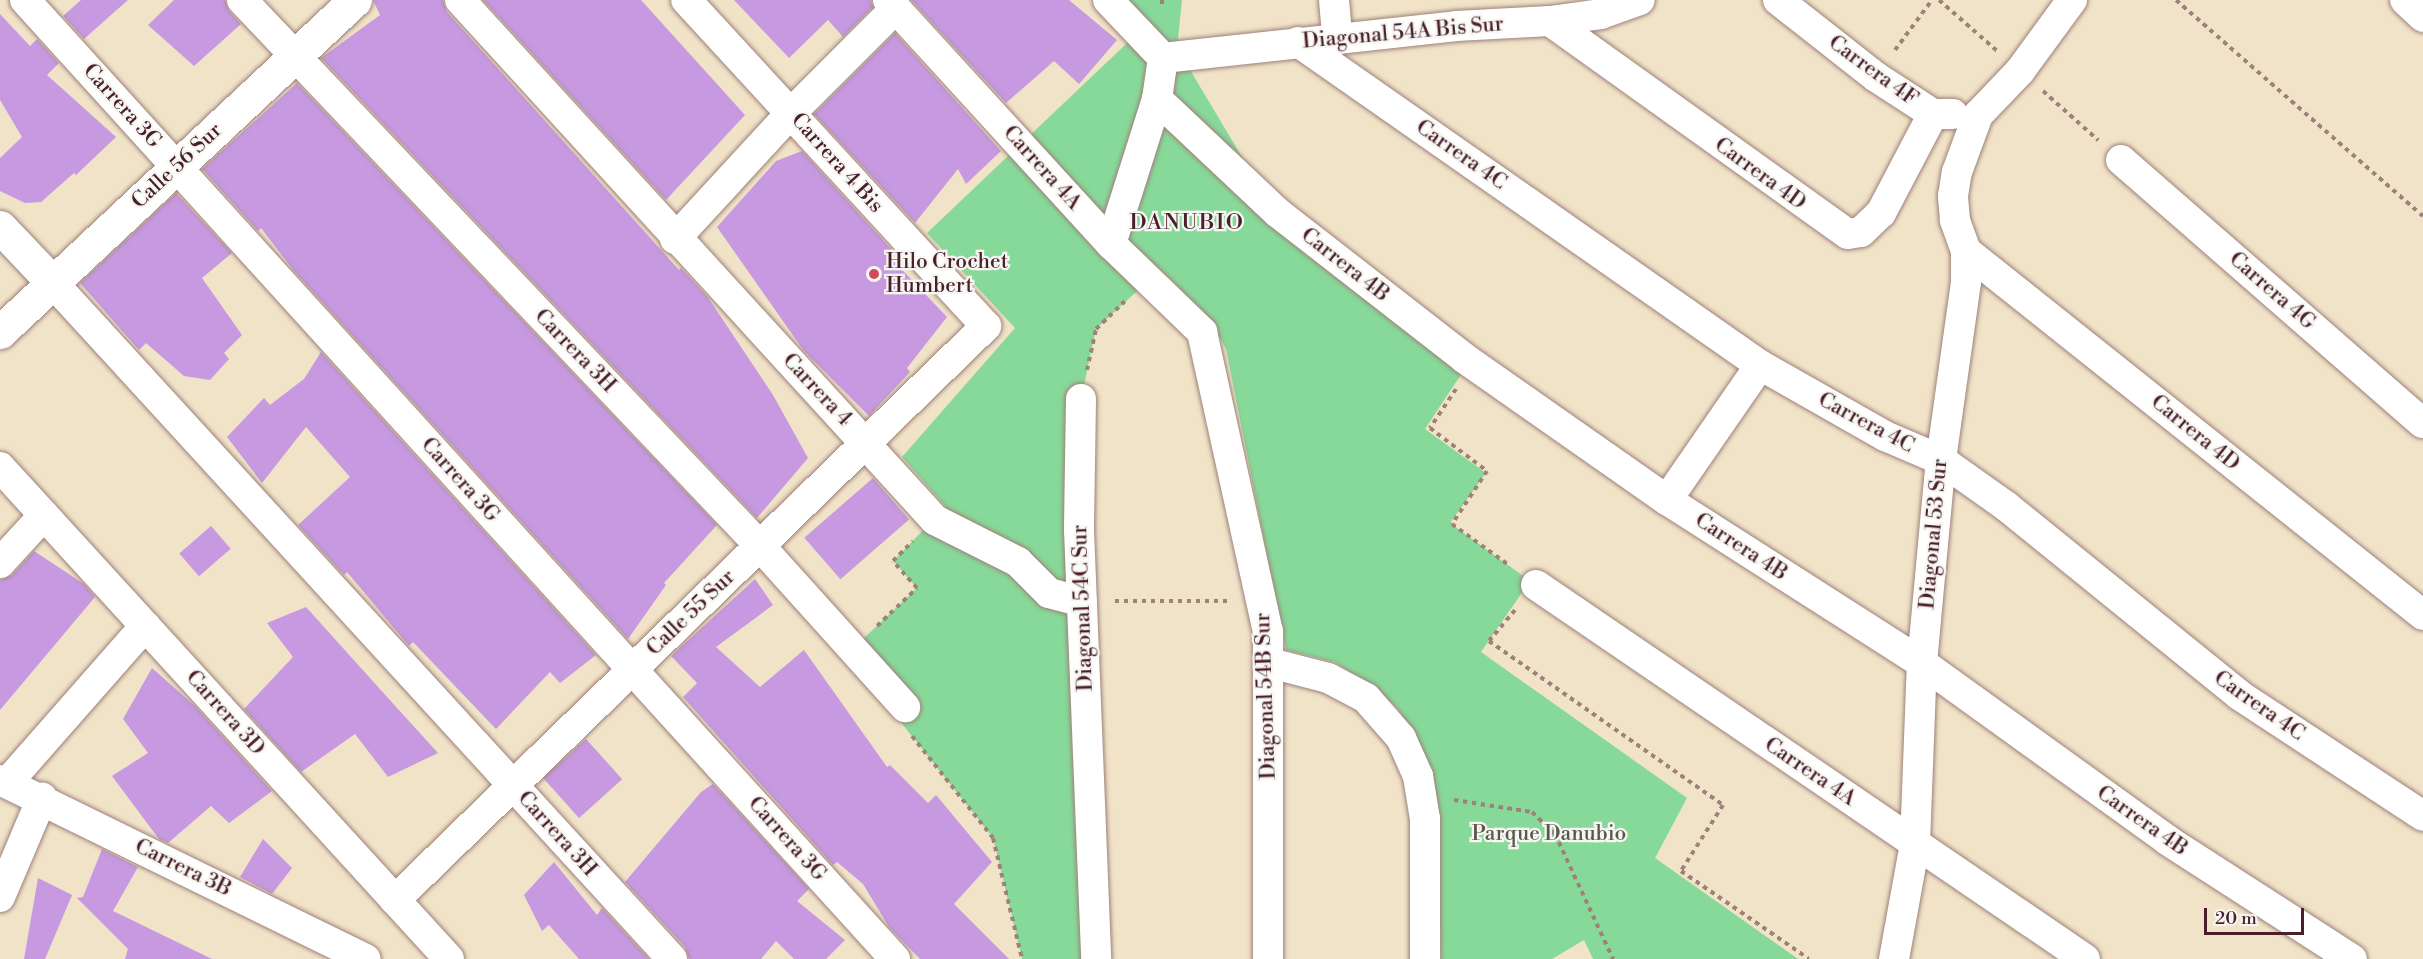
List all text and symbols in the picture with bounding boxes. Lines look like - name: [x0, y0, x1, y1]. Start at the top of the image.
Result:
- street label: Diagonal 54A Bis Sur: [1301, 12, 1505, 54]
- street label: Carrera 4F: [1823, 30, 1923, 112]
- street label: Carrera 3G: [77, 59, 167, 153]
- street label: Carrera 4 Bis: [786, 108, 888, 218]
- street label: Carrera 4C: [1411, 115, 1511, 195]
- street label: Calle 56 Sur: [127, 118, 227, 214]
- street label: Carrera 4A: [998, 121, 1086, 215]
- street label: Carrera 4D: [1709, 132, 1811, 216]
- district label: DANUBIO: [1129, 210, 1245, 236]
- street label: Carrera 4B: [1296, 223, 1394, 307]
- street label: Carrera 4G: [2224, 247, 2320, 335]
- place label: Hilo Crochet Humbert: [886, 249, 1008, 299]
- marker: Hilo Crochet Humbert: [867, 267, 881, 281]
- street label: Carrera 3H: [529, 304, 621, 398]
- street label: Carrera 4: [777, 348, 857, 432]
- street label: Carrera 4C: [1814, 387, 1918, 459]
- street label: Carrera 4D: [2146, 390, 2244, 476]
- street label: Carrera 3G: [415, 433, 505, 527]
- street label: Diagonal 53 Sur: [1915, 458, 1953, 610]
- street label: Carrera 4B: [1690, 508, 1792, 586]
- street label: Diagonal 54C Sur: [1068, 524, 1098, 692]
- street label: Calle 55 Sur: [642, 565, 740, 661]
- street label: Diagonal 54B Sur: [1250, 612, 1282, 780]
- street label: Carrera 3D: [180, 665, 270, 761]
- street label: Carrera 4C: [2209, 666, 2309, 746]
- street label: Carrera 4A: [1759, 732, 1861, 812]
- street label: Carrera 4B: [2092, 780, 2192, 862]
- street label: Carrera 3H: [512, 786, 602, 882]
- street label: Carrera 3G: [742, 792, 832, 886]
- park label: Parque Danubio: [1472, 821, 1626, 847]
- street label: Carrera 3B: [131, 834, 235, 902]
- scale bar: [2207, 896, 2308, 934]
- text: 20 m: [2215, 907, 2257, 930]

